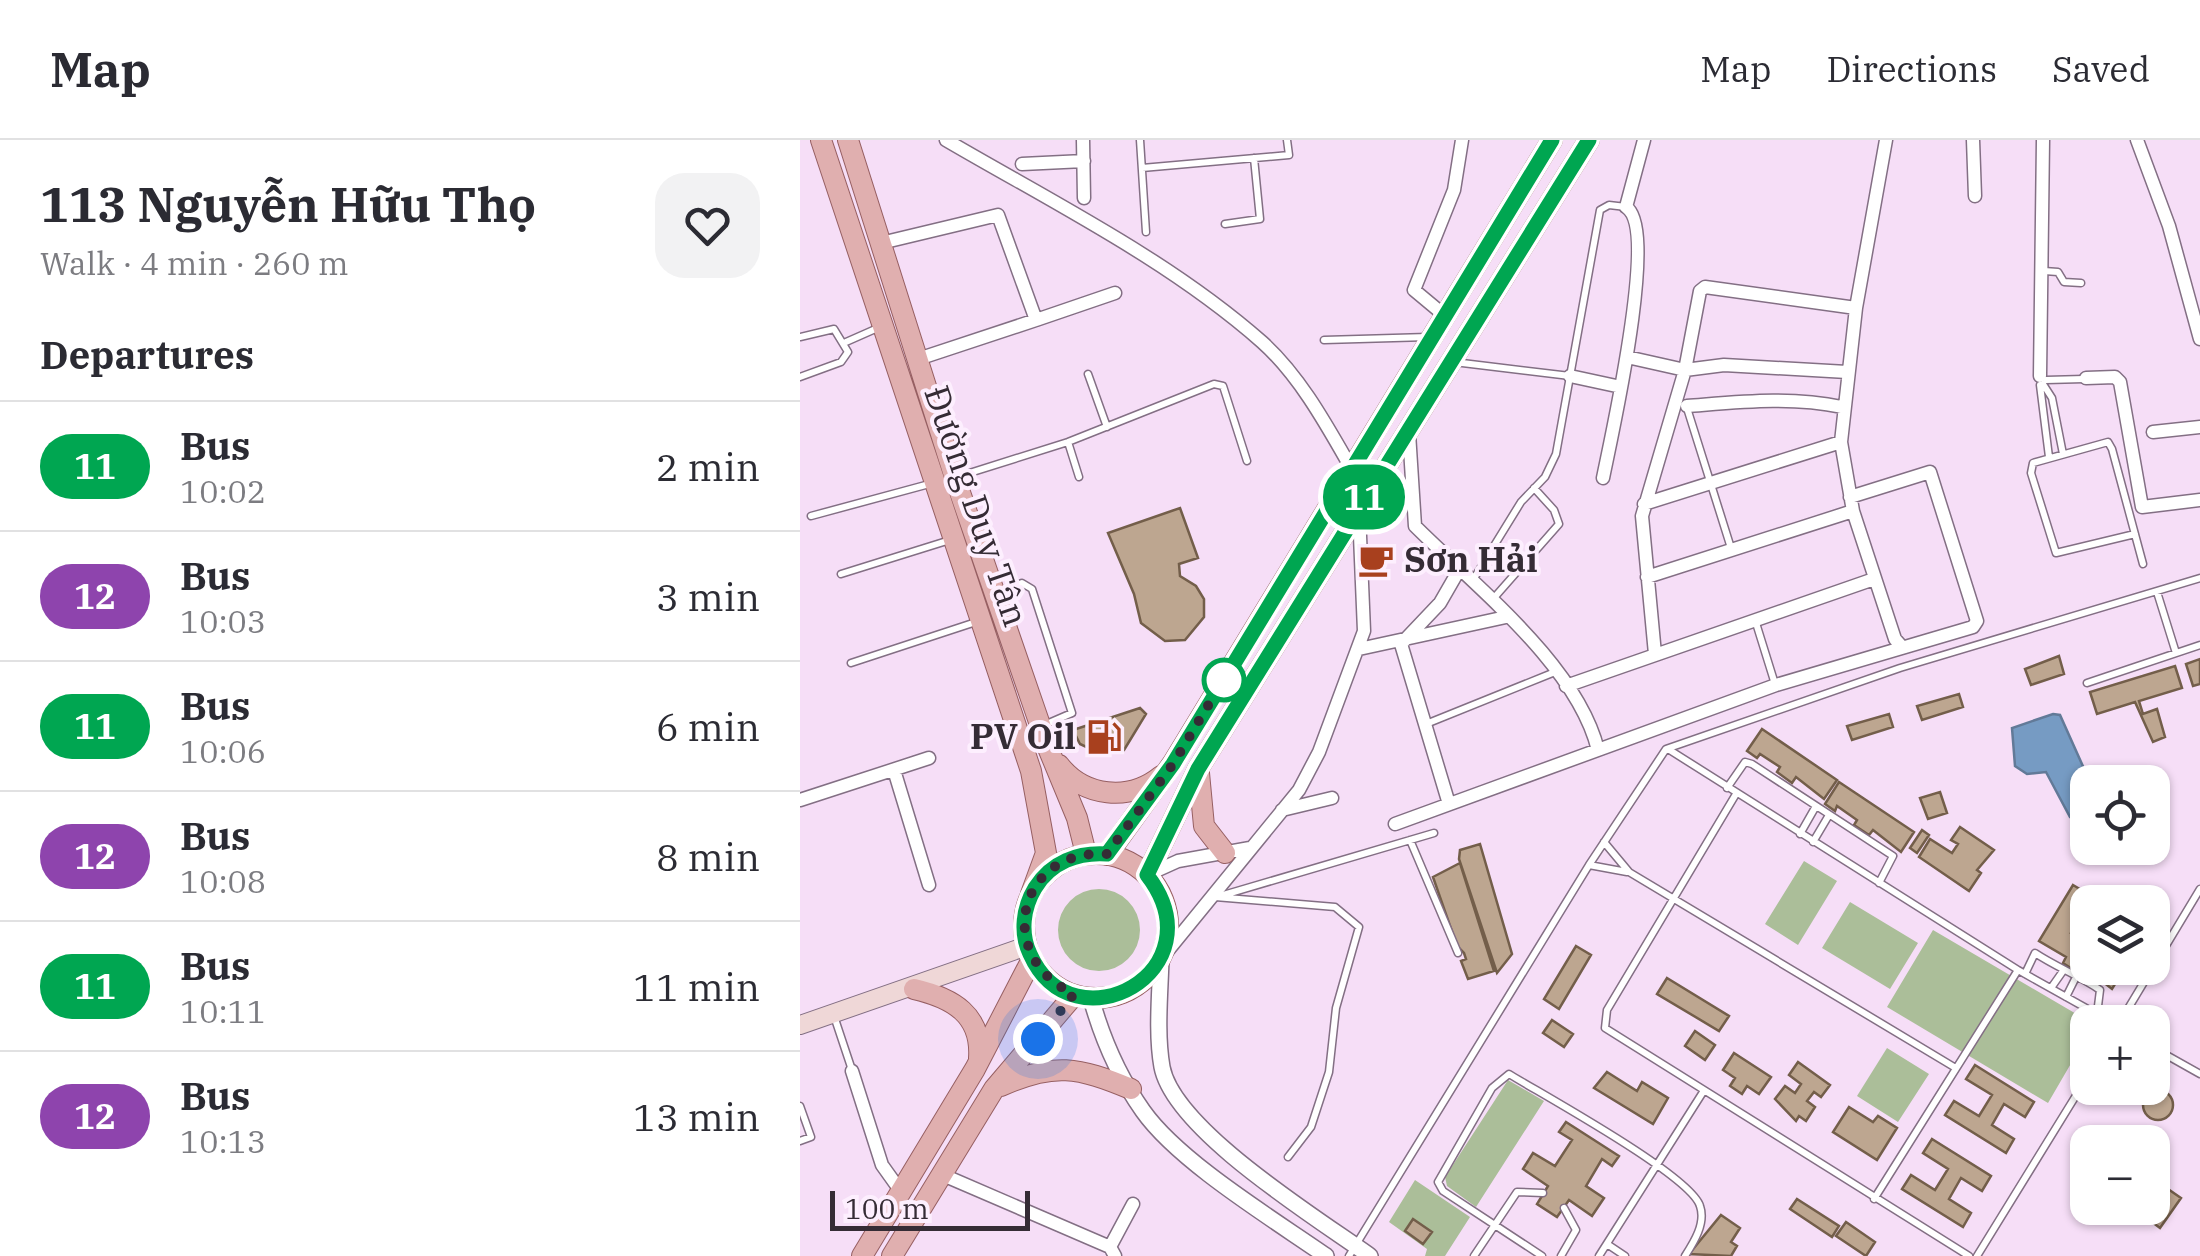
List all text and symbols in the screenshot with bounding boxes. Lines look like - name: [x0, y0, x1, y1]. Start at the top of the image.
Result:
- text: Map: [50, 38, 151, 100]
- text: Map: [1700, 46, 1771, 92]
- text: Directions: [1826, 46, 1997, 92]
- text: Saved: [2052, 46, 2150, 92]
- text: 113 Nguyễn Hữu Thọ: [40, 173, 536, 235]
- button: heart: [655, 173, 760, 278]
- text: Walk · 4 min · 260 m: [40, 242, 348, 284]
- text: Departures: [40, 330, 254, 379]
- street label: Đường Duy Tân: [914, 379, 1040, 632]
- text: Bus: [180, 421, 250, 470]
- text: 2 min: [656, 442, 760, 491]
- text: 11: [74, 443, 116, 489]
- line badge: 11: [1319, 464, 1409, 530]
- text: 10:02: [180, 470, 266, 512]
- text: 11: [1343, 474, 1385, 520]
- place label: Sơn Hải: [1404, 536, 1538, 582]
- cafe icon: Sơn Hải: [1357, 541, 1395, 579]
- text: Bus: [180, 551, 250, 600]
- text: 3 min: [656, 572, 760, 621]
- text: 12: [74, 573, 116, 619]
- text: 10:03: [180, 600, 266, 642]
- unlabelled marker: [1203, 659, 1245, 701]
- text: Bus: [180, 681, 250, 730]
- text: 6 min: [656, 702, 760, 751]
- text: 11: [74, 703, 116, 749]
- place label: PV Oil: [970, 713, 1076, 759]
- fuel station icon: PV Oil: [1085, 718, 1123, 756]
- text: 10:06: [180, 730, 266, 772]
- map controls: [2070, 765, 2170, 1225]
- button: locate: [2070, 765, 2170, 865]
- text: Bus: [180, 811, 250, 860]
- text: 8 min: [656, 832, 760, 881]
- text: 12: [74, 833, 116, 879]
- text: 10:08: [180, 860, 266, 902]
- button: layers: [2070, 885, 2170, 985]
- text: Bus: [180, 941, 250, 990]
- text: 11 min: [633, 962, 760, 1011]
- text: 11: [74, 963, 116, 1009]
- text: 10:11: [180, 990, 266, 1032]
- button: +: [2070, 1005, 2170, 1105]
- your location: [1013, 1014, 1063, 1064]
- text: Bus: [180, 1071, 250, 1120]
- text: 13 min: [633, 1092, 760, 1141]
- text: 12: [74, 1093, 116, 1139]
- text: 10:13: [180, 1120, 266, 1162]
- button: −: [2070, 1125, 2170, 1225]
- scale bar: [830, 1186, 1030, 1230]
- text: 100 m: [845, 1190, 929, 1227]

